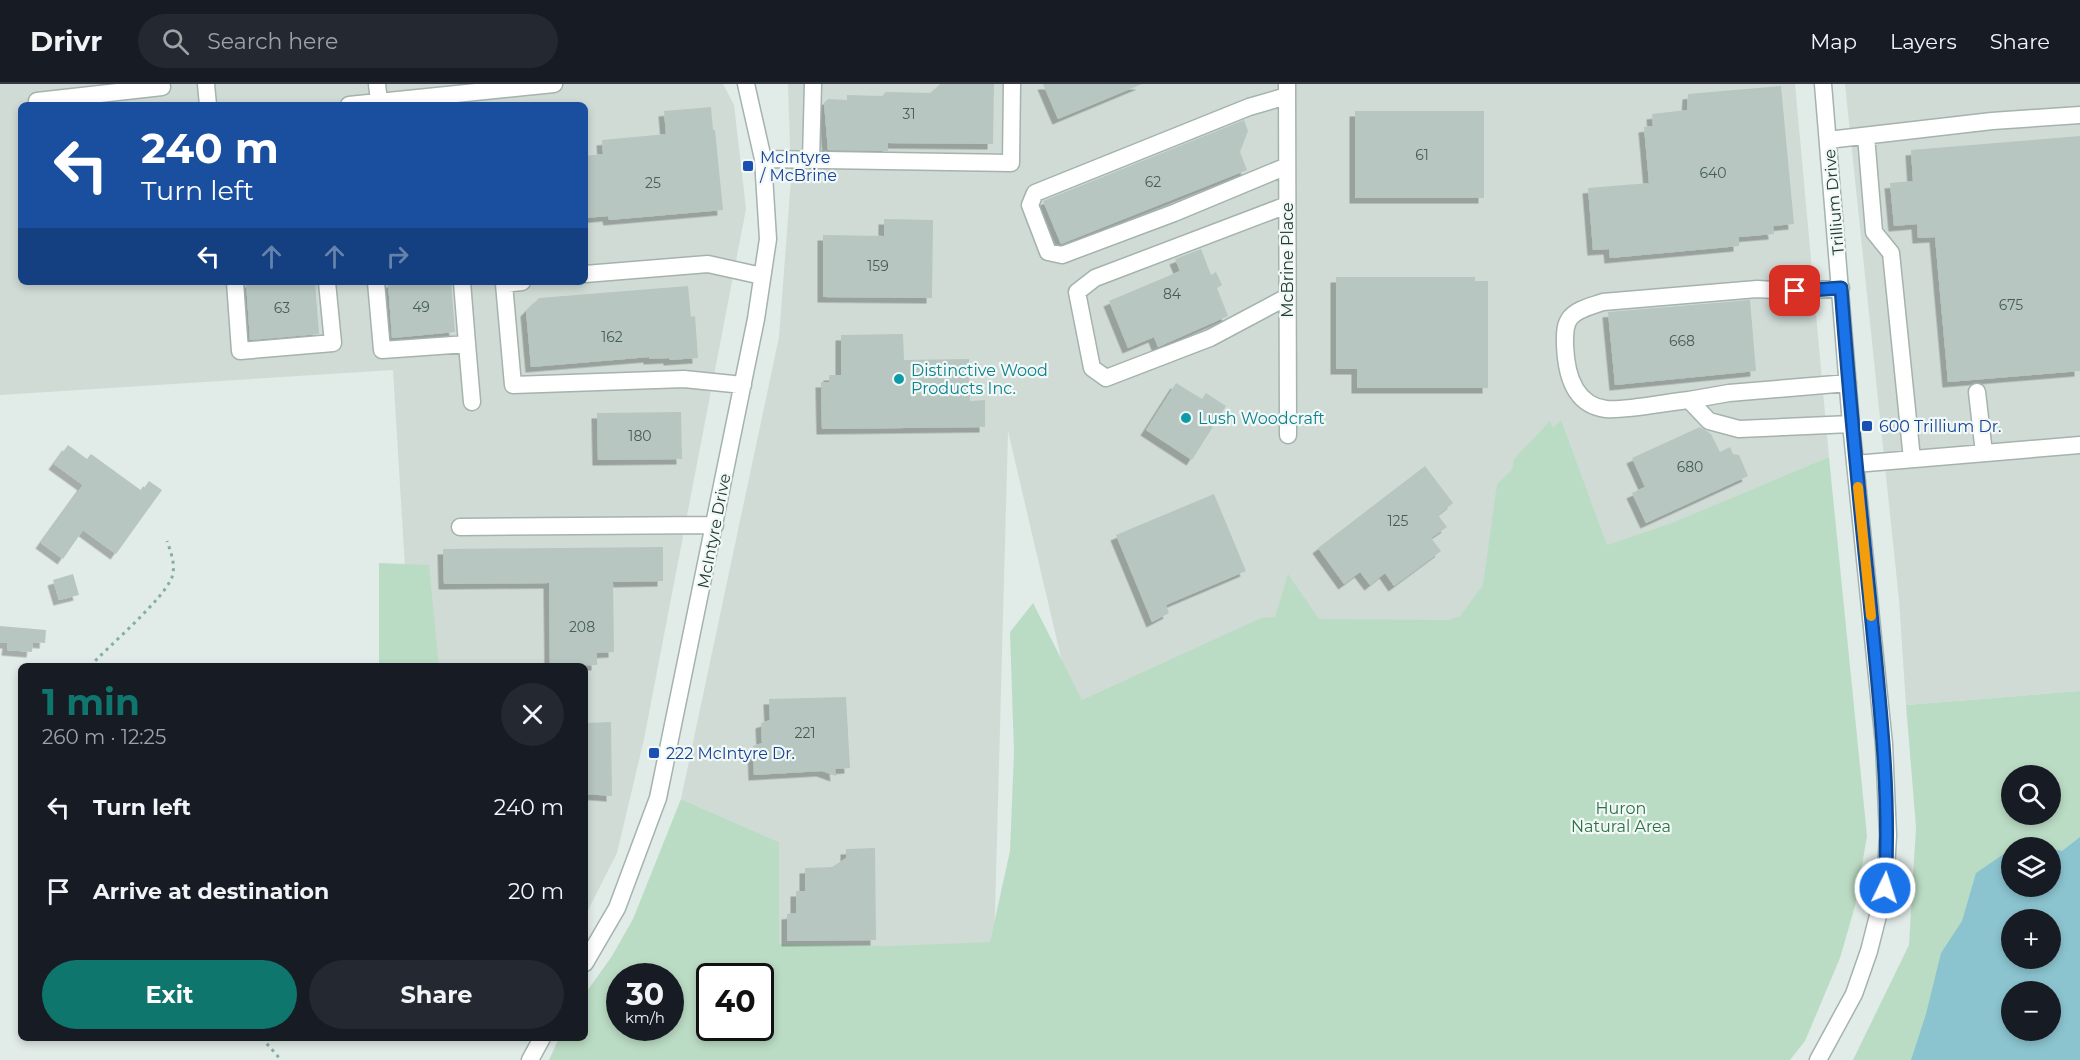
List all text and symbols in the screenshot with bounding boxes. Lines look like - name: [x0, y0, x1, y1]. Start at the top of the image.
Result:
- search box: [138, 14, 558, 68]
- text: Drivr: [30, 24, 102, 58]
- icon: search: [159, 25, 192, 58]
- text: Search here: [207, 28, 338, 55]
- text: Map: [1810, 29, 1857, 54]
- text: Layers: [1890, 29, 1957, 54]
- text: Share: [1990, 29, 2050, 54]
- house number: 31: [903, 105, 915, 123]
- text: 240 m: [141, 122, 279, 174]
- icon: left: [42, 126, 120, 204]
- house number: 61: [1415, 146, 1429, 164]
- place label: McIntyre / McBrine: [759, 148, 837, 185]
- street label: Trillium Drive: [1820, 148, 1848, 256]
- marker: McIntyre / McBrine: [741, 159, 755, 173]
- house number: 640: [1699, 164, 1727, 182]
- house number: 62: [1145, 173, 1161, 191]
- text: Turn left: [141, 174, 254, 207]
- house number: 25: [645, 174, 661, 192]
- street label: McBrine Place: [1278, 202, 1297, 318]
- icon: left: [192, 240, 225, 273]
- icon: ahead: [255, 240, 288, 273]
- icon: ahead: [318, 240, 351, 273]
- icon: right: [381, 240, 414, 273]
- house number: 159: [867, 257, 889, 275]
- pin: [1769, 265, 1820, 316]
- icon: arrive: [1778, 274, 1811, 307]
- house number: 84: [1163, 285, 1182, 303]
- house number: 675: [1999, 296, 2023, 314]
- house number: 49: [412, 298, 430, 316]
- house number: 63: [274, 299, 290, 317]
- house number: 162: [601, 328, 623, 346]
- house number: 668: [1669, 332, 1695, 350]
- place label: Distinctive Wood Products Inc.: [911, 361, 1048, 398]
- marker: Distinctive Wood Products Inc.: [892, 372, 906, 386]
- place label: Lush Woodcraft: [1198, 409, 1325, 428]
- marker: Lush Woodcraft: [1179, 411, 1193, 425]
- place label: 600 Trillium Dr.: [1879, 417, 2001, 436]
- marker: 600 Trillium Dr.: [1860, 419, 1874, 433]
- house number: 180: [628, 427, 652, 445]
- house number: 680: [1677, 458, 1703, 476]
- street label: McIntyre Drive: [694, 472, 734, 590]
- house number: 125: [1388, 512, 1409, 530]
- house number: 208: [569, 618, 595, 636]
- text: 1 min: [42, 680, 140, 724]
- button: close: [501, 683, 564, 746]
- house number: 221: [795, 724, 815, 742]
- text: 260 m · 12:25: [42, 725, 166, 749]
- place label: 222 McIntyre Dr.: [666, 744, 795, 763]
- marker: 222 McIntyre Dr.: [647, 746, 661, 760]
- map controls: [2001, 765, 2061, 1041]
- button: search: [2001, 765, 2061, 825]
- icon: left: [42, 791, 75, 824]
- text: Turn left: [93, 794, 191, 821]
- text: 240 m: [494, 794, 564, 821]
- park label: Huron Natural Area: [1571, 799, 1671, 836]
- button: layers: [2001, 837, 2061, 897]
- position arrow: [1853, 856, 1917, 920]
- icon: arrive: [42, 875, 75, 908]
- text: Arrive at destination: [93, 878, 329, 905]
- text: 20 m: [508, 878, 564, 905]
- button: +: [2001, 909, 2061, 969]
- button: Exit: [42, 960, 297, 1029]
- button: Share: [309, 960, 564, 1029]
- speed limit sign: 40: [696, 963, 774, 1041]
- text: 30: [626, 976, 664, 1013]
- button: −: [2001, 981, 2061, 1041]
- text: km/h: [625, 1008, 665, 1027]

